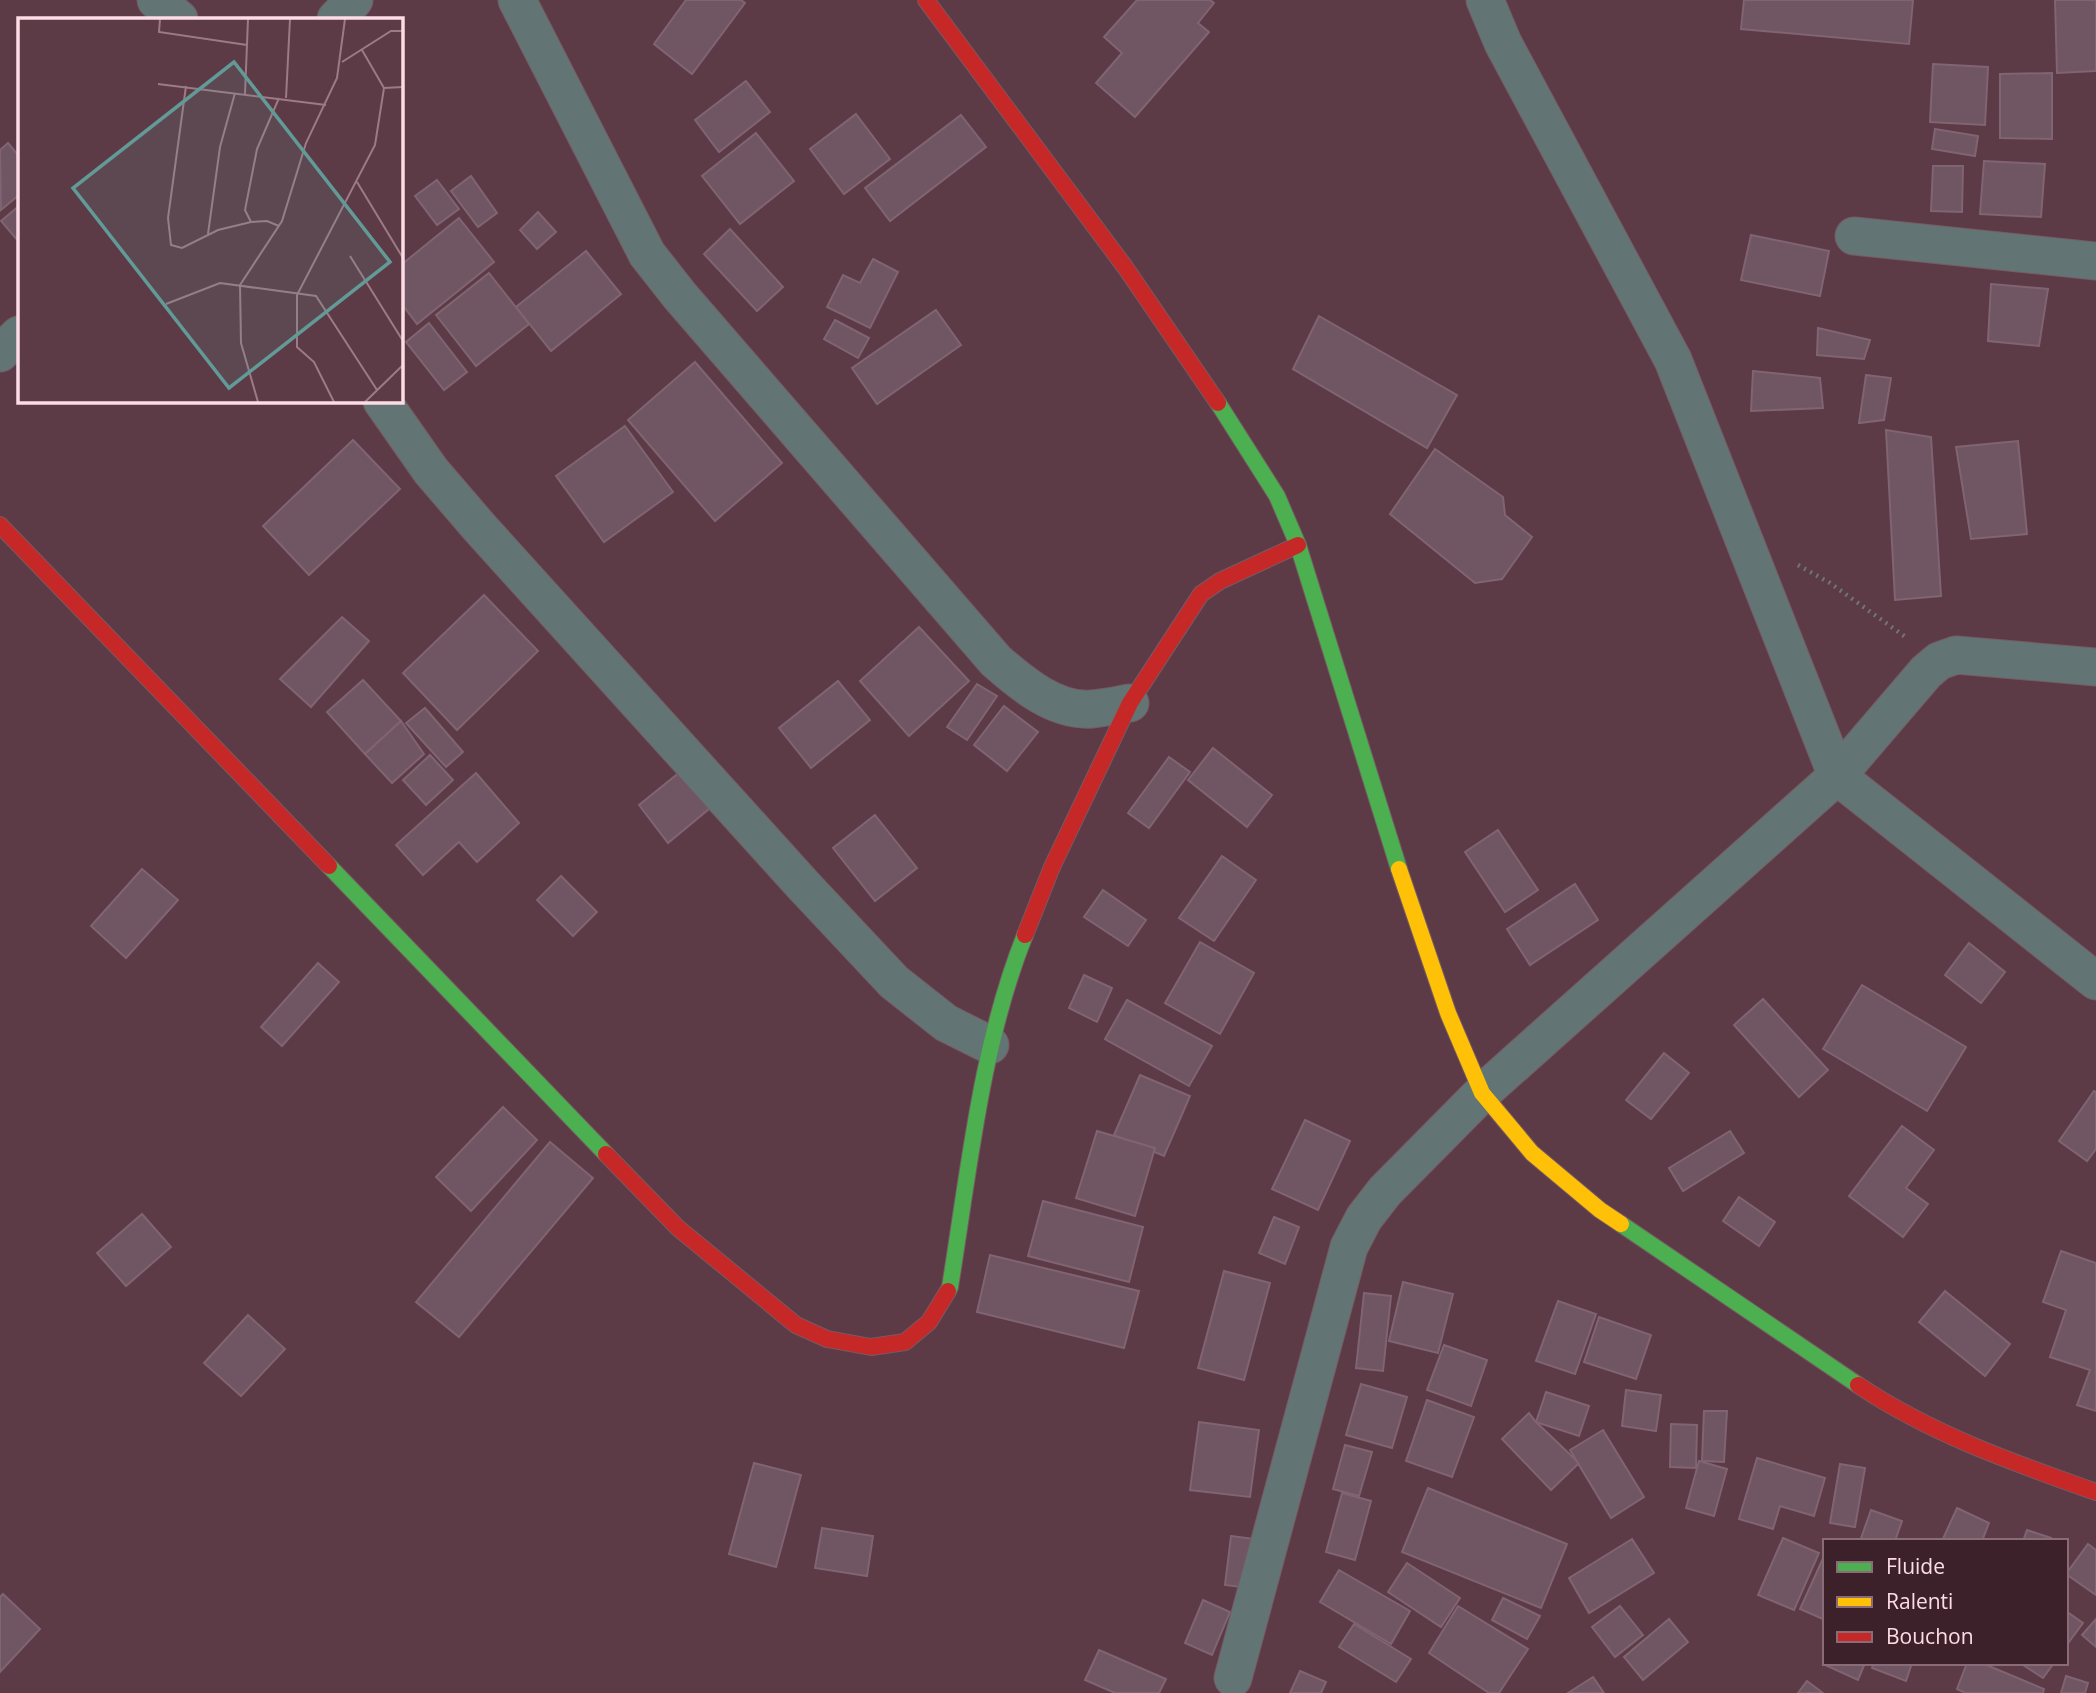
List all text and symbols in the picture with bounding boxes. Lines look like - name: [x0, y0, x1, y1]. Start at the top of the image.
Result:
- inset map: [18, 18, 402, 402]
- legend: [1823, 1539, 2068, 1665]
- text: Fluide: [1886, 1552, 1945, 1580]
- text: Ralenti: [1886, 1587, 1953, 1615]
- text: Bouchon: [1886, 1622, 1974, 1650]

